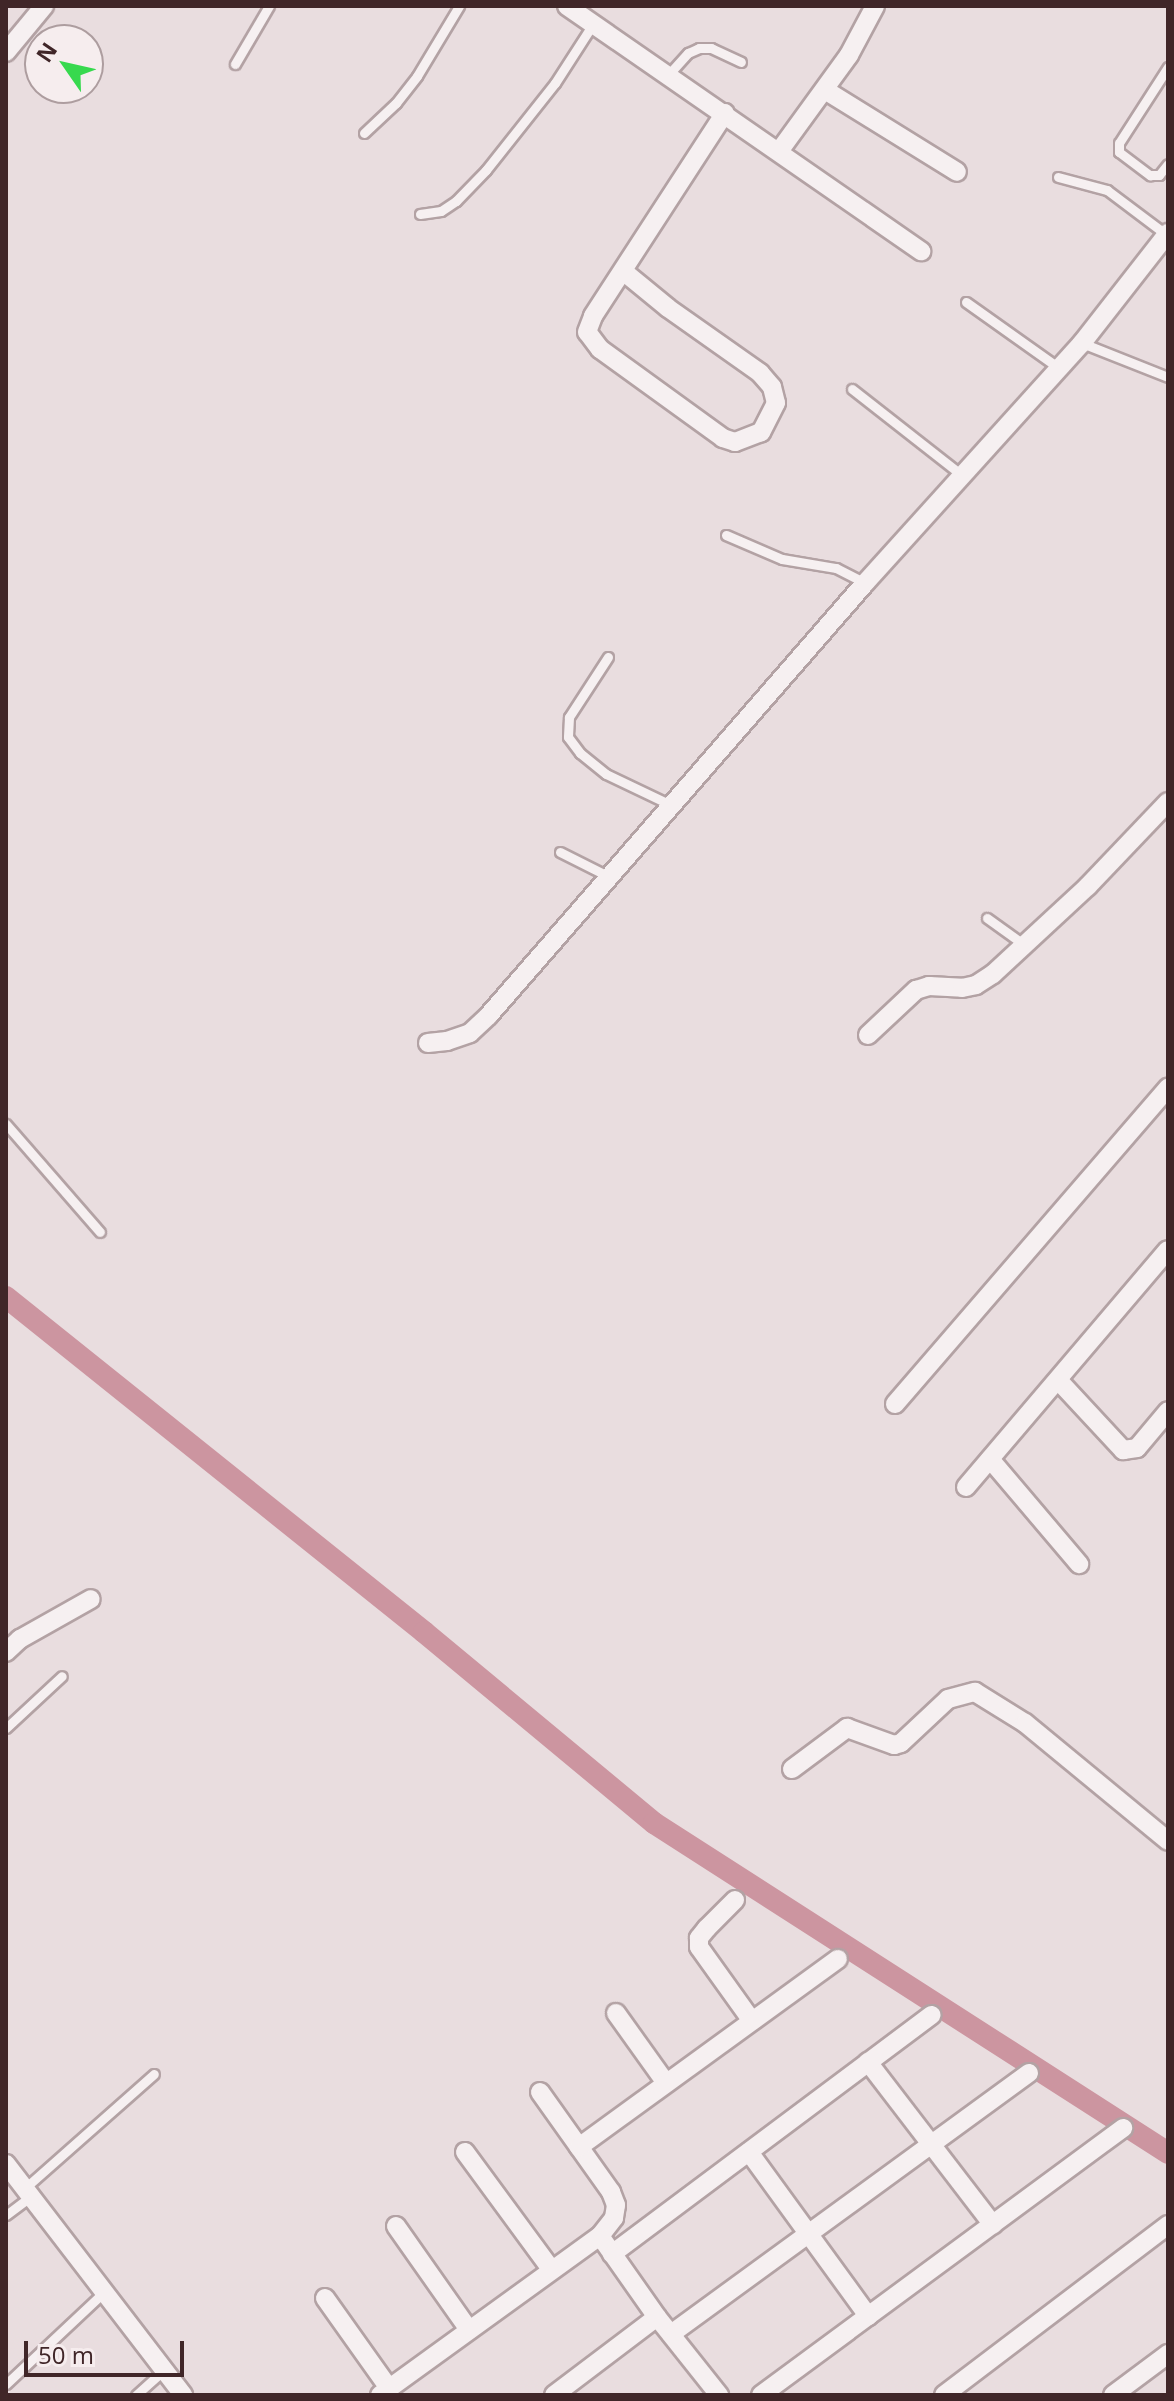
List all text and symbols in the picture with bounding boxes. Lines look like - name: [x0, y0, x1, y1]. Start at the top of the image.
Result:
- north arrow: [24, 24, 104, 104]
- text: N: [28, 36, 63, 68]
- scale bar: [28, 2325, 188, 2375]
- text: 50 m: [38, 2338, 94, 2371]

